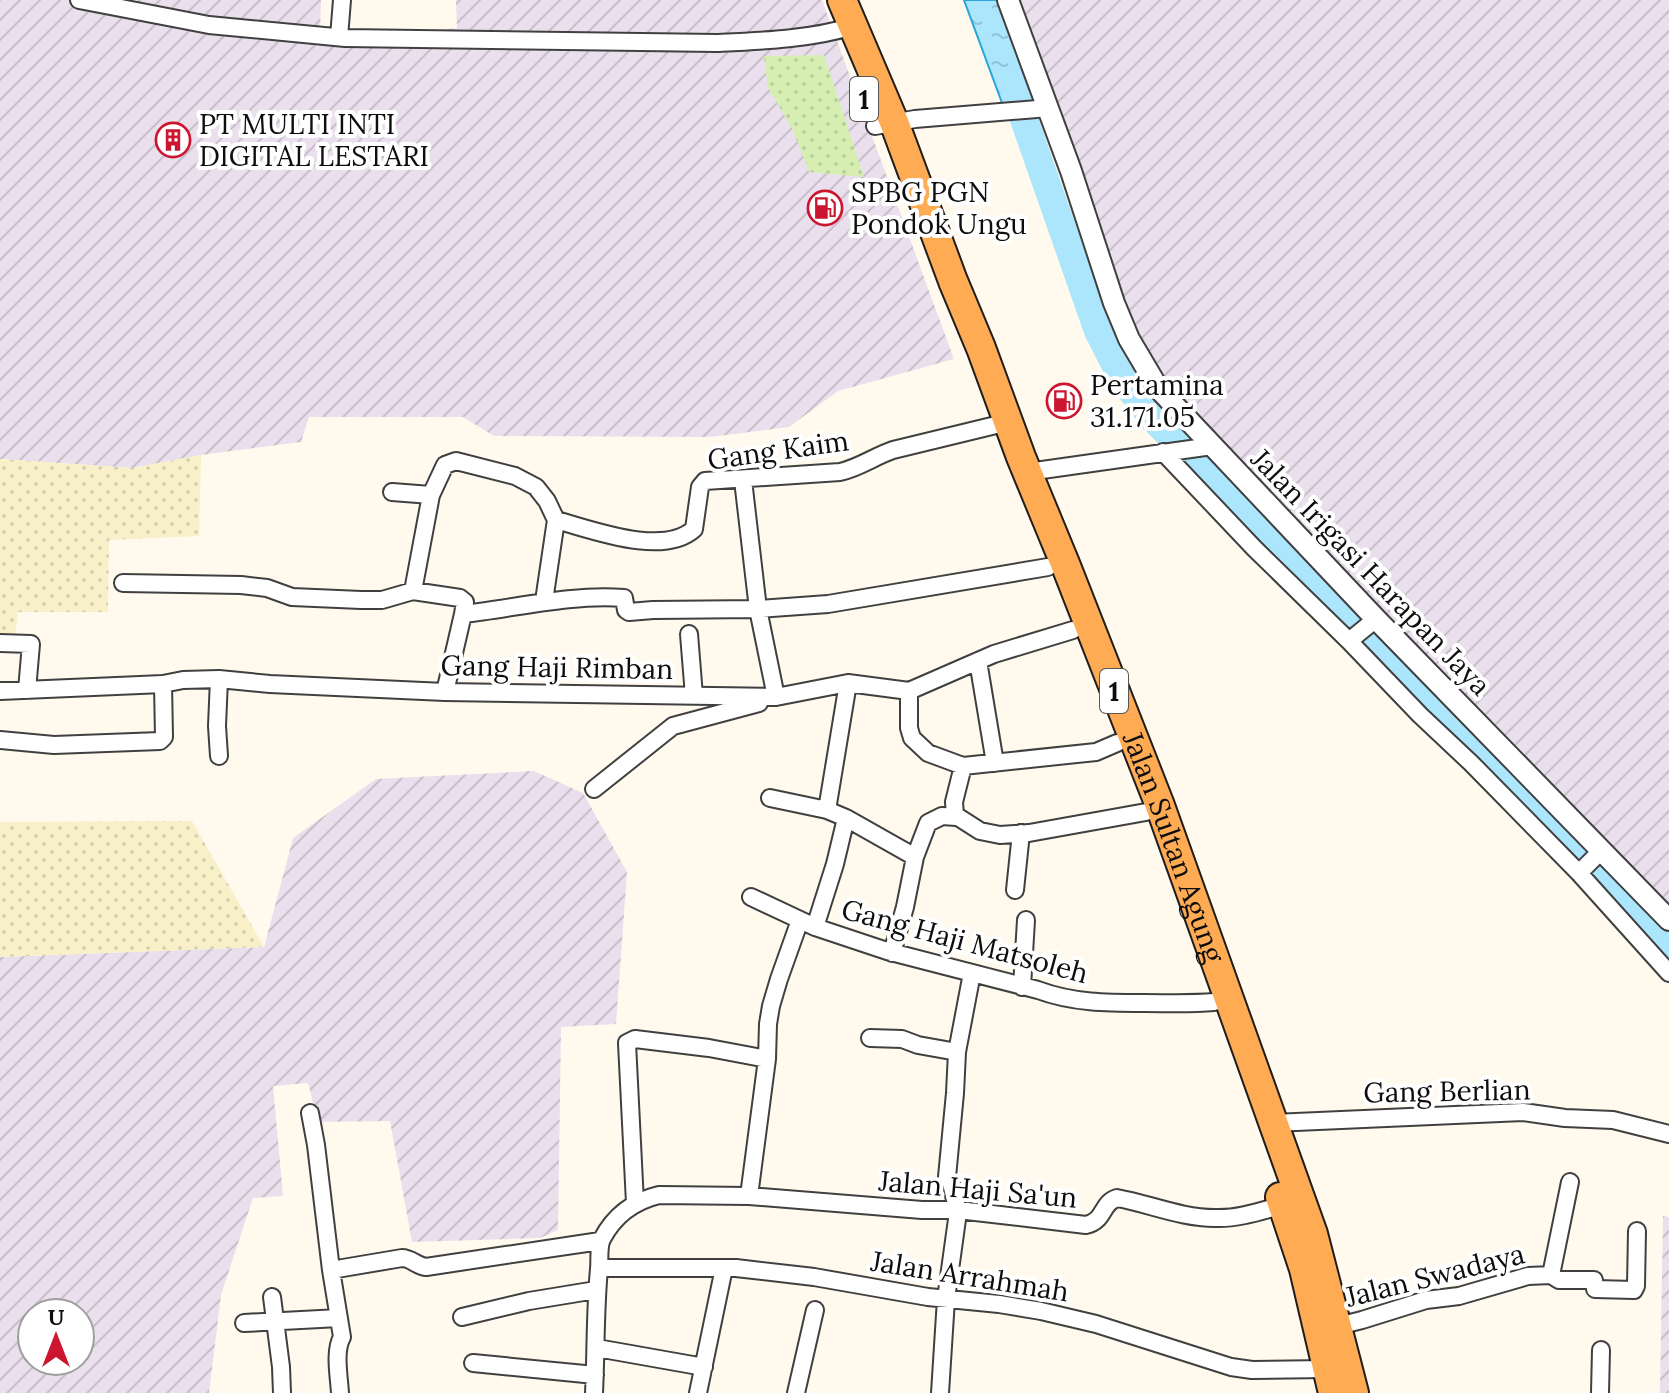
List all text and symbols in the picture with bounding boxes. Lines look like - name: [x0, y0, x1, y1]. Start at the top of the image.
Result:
- road number: 1: [850, 77, 878, 121]
- place label: PT MULTI INTI DIGITAL LESTARI: [199, 106, 429, 174]
- building icon: PT MULTI INTI DIGITAL LESTARI: [154, 121, 192, 159]
- place label: SPBG PGN Pondok Ungu: [851, 174, 1027, 242]
- fuel station icon: SPBG PGN Pondok Ungu: [806, 189, 844, 227]
- place label: Pertamina 31.171.05: [1090, 367, 1224, 435]
- fuel station icon: Pertamina 31.171.05: [1045, 382, 1083, 420]
- street label: Gang Kaim: [705, 422, 851, 478]
- street label: Jalan Irigasi Harapan Jaya: [1243, 440, 1498, 703]
- street label: Gang Haji Rimban: [440, 647, 674, 687]
- road number: 1: [1100, 669, 1128, 713]
- street label: Jalan Sultan Agung: [1115, 726, 1233, 968]
- street label: Gang Haji Matsoleh: [838, 891, 1092, 991]
- street label: Gang Berlian: [1363, 1072, 1531, 1110]
- street label: Jalan Haji Sa'un: [876, 1162, 1079, 1216]
- street label: Jalan Swadaya: [1341, 1235, 1528, 1315]
- street label: Jalan Arrahmah: [867, 1242, 1072, 1309]
- north arrow: [16, 1297, 96, 1377]
- text: U: [48, 1303, 65, 1331]

